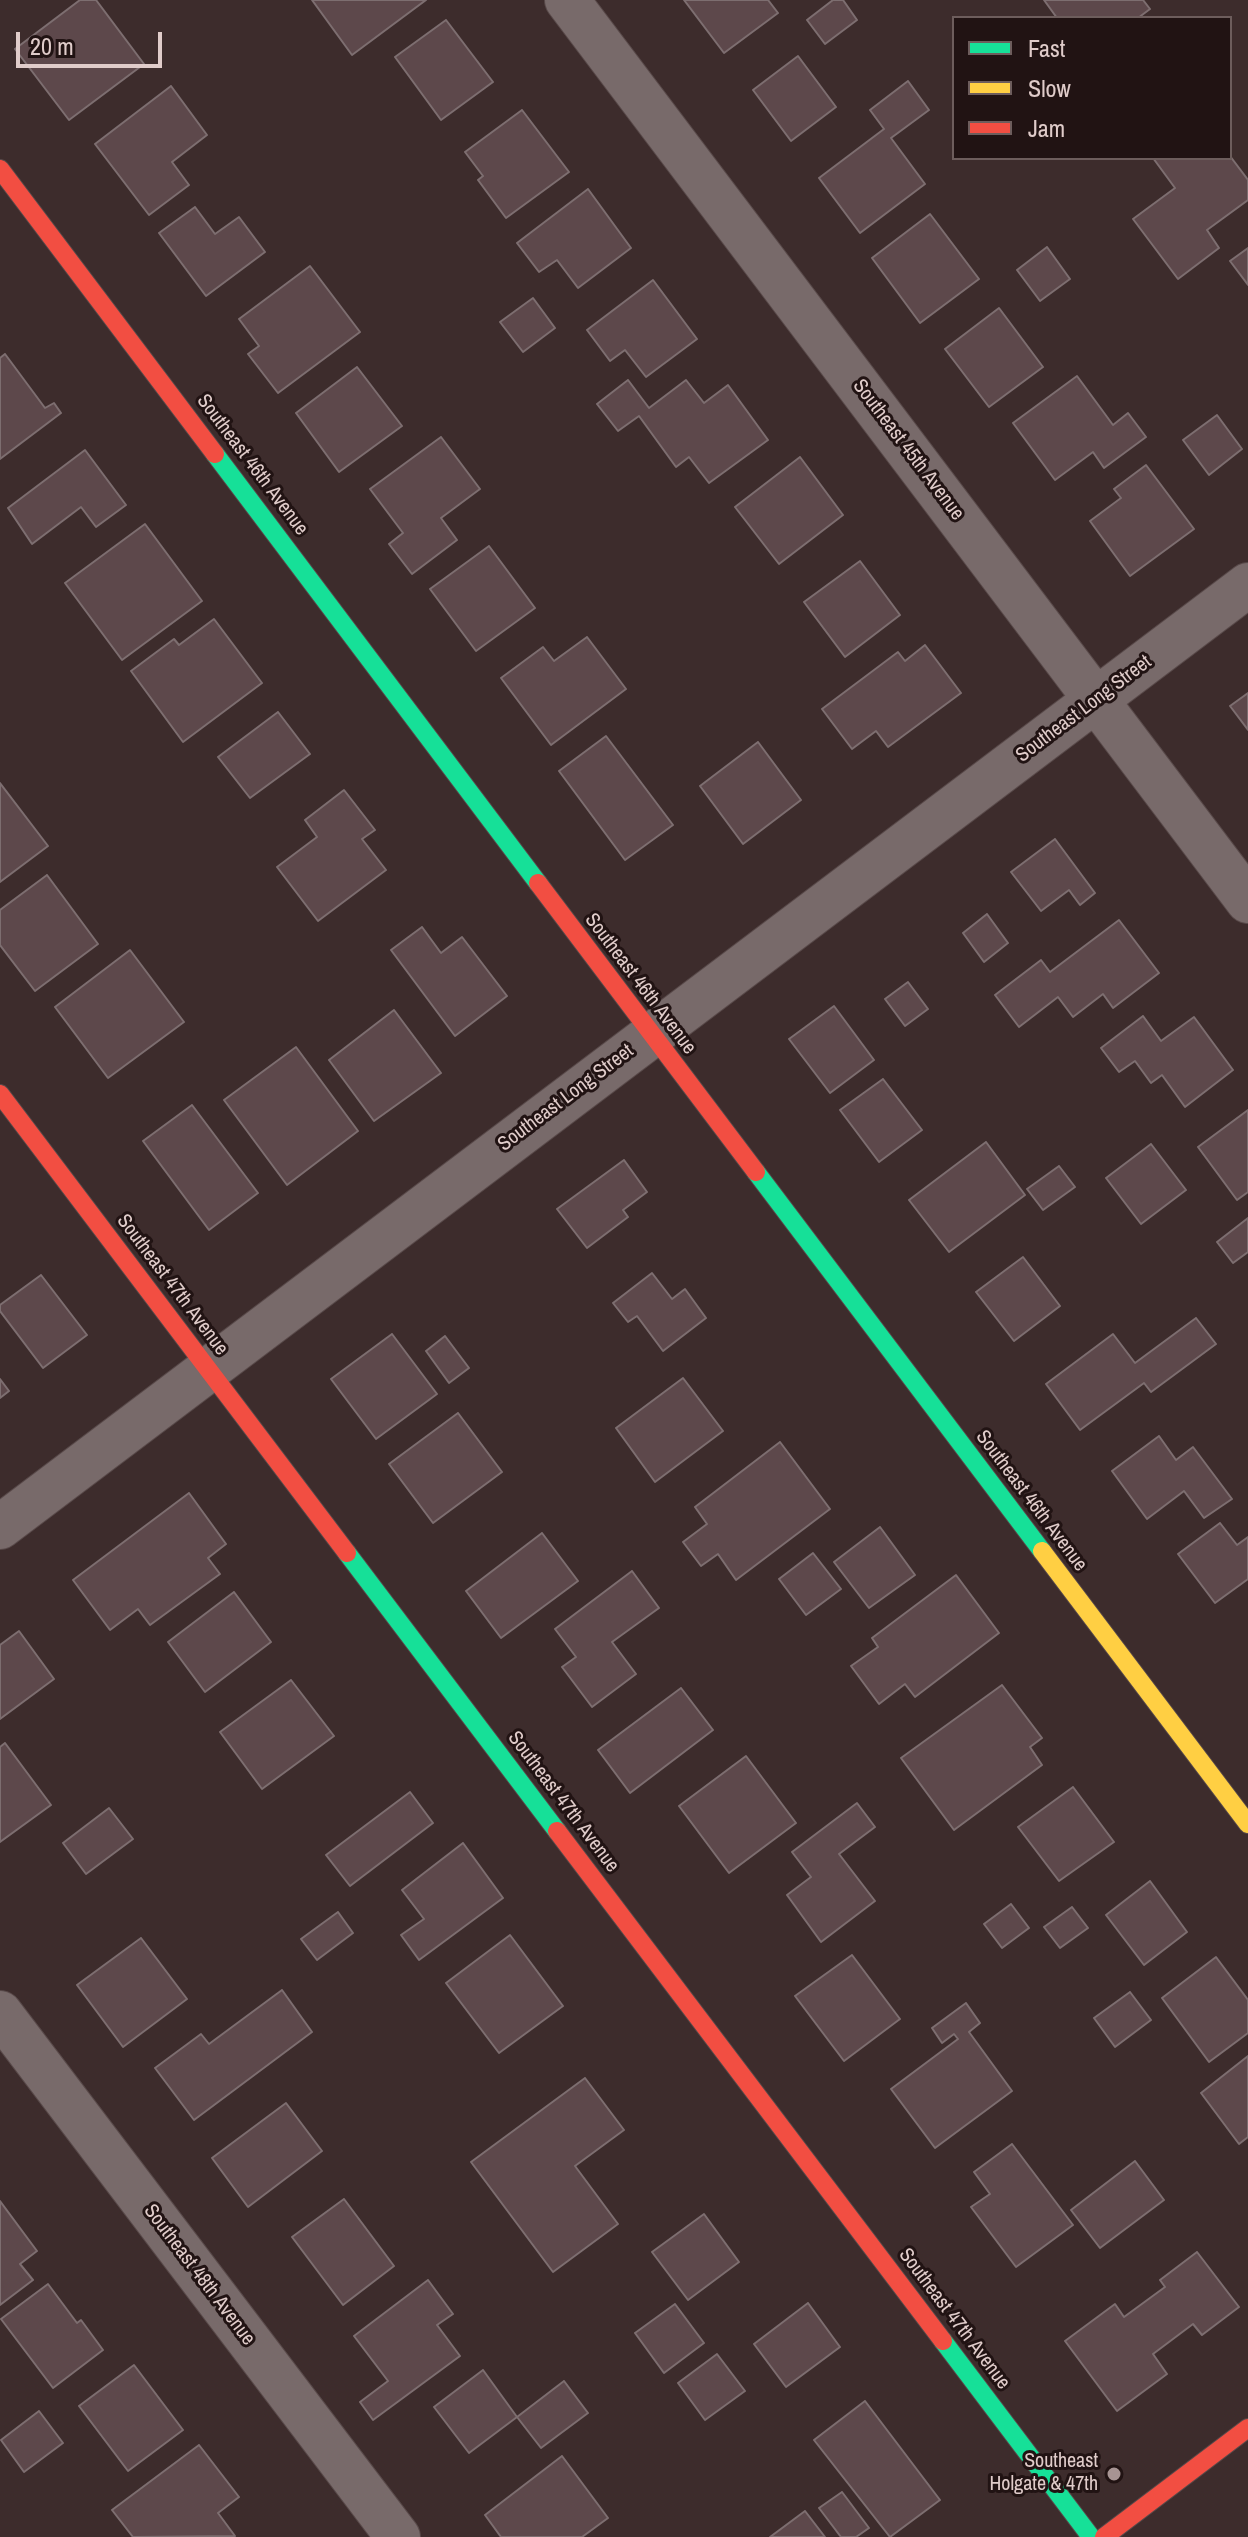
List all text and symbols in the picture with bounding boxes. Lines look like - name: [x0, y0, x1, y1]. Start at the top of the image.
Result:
- scale bar: [20, 16, 166, 66]
- legend: [952, 16, 1232, 160]
- text: 20 m: [30, 30, 74, 62]
- text: Fast: [1028, 32, 1065, 64]
- text: Slow: [1028, 72, 1071, 104]
- text: Jam: [1028, 112, 1065, 144]
- street label: Southeast 45th Avenue: [847, 375, 969, 525]
- street label: Southeast 46th Avenue: [191, 390, 313, 540]
- street label: Southeast Long Street: [1012, 650, 1156, 768]
- street label: Southeast 46th Avenue: [579, 909, 701, 1059]
- street label: Southeast Long Street: [494, 1039, 638, 1157]
- street label: Southeast 47th Avenue: [111, 1210, 233, 1360]
- street label: Southeast 46th Avenue: [970, 1426, 1092, 1576]
- street label: Southeast 47th Avenue: [502, 1727, 624, 1877]
- street label: Southeast 48th Avenue: [138, 2200, 260, 2350]
- street label: Southeast 47th Avenue: [893, 2244, 1015, 2394]
- place label: Southeast Holgate & 47th: [990, 2450, 1098, 2497]
- marker: Southeast Holgate & 47th: [1105, 2465, 1123, 2483]

